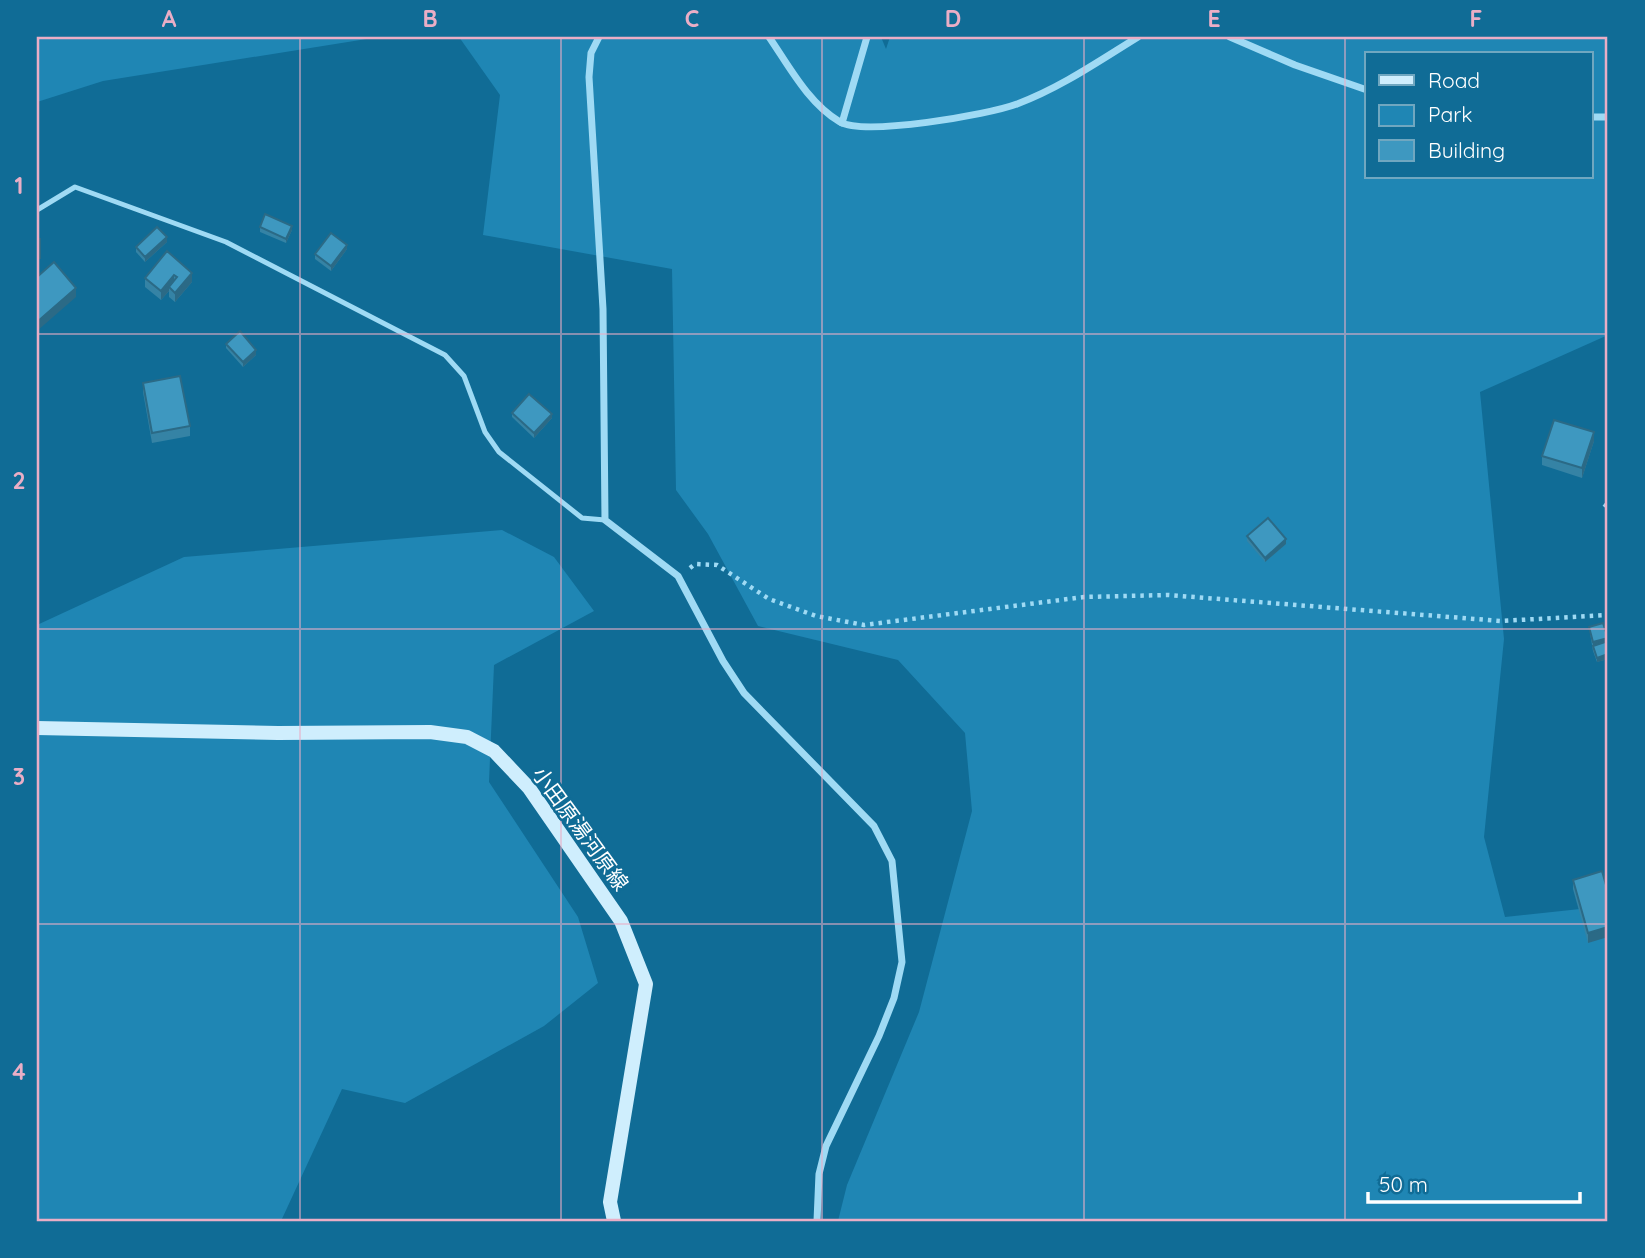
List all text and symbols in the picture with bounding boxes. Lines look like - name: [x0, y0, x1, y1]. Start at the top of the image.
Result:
- text: A: [162, 4, 177, 33]
- text: B: [422, 4, 438, 33]
- text: C: [685, 4, 699, 33]
- text: D: [945, 4, 961, 33]
- text: E: [1207, 4, 1221, 33]
- text: F: [1470, 4, 1482, 33]
- legend: [1365, 52, 1592, 178]
- text: Road: [1428, 67, 1480, 93]
- text: Park: [1428, 101, 1472, 127]
- text: Building: [1428, 137, 1505, 163]
- text: 1: [15, 171, 23, 200]
- text: 2: [12, 466, 26, 495]
- street label: 小田原湯河原線: [527, 761, 635, 896]
- text: 3: [13, 762, 25, 791]
- text: 4: [12, 1057, 26, 1086]
- scale bar: [1368, 1160, 1580, 1204]
- text: 50 m: [1379, 1171, 1428, 1197]

